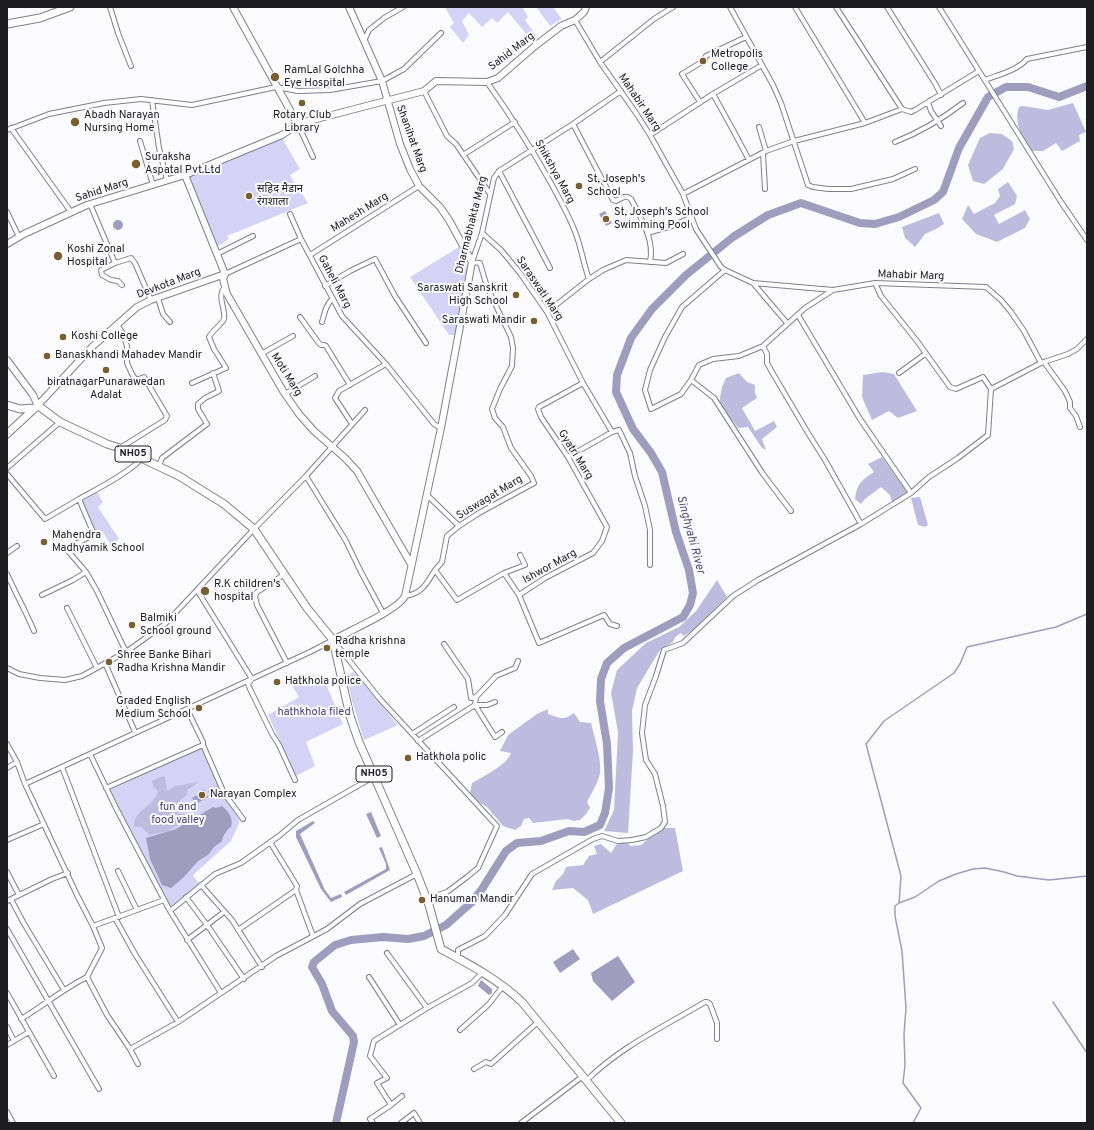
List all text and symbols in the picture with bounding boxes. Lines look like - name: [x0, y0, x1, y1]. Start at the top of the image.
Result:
- street label: Sahid Marg: [486, 30, 538, 74]
- place label: Metropolis College: [711, 48, 763, 74]
- marker: Metropolis College: [698, 56, 708, 66]
- place label: RamLal Golchha Eye Hospital: [284, 64, 364, 90]
- marker: RamLal Golchha Eye Hospital: [269, 71, 281, 83]
- street label: Mahabir Marg: [615, 72, 663, 134]
- marker: Rotary Club Library: [297, 98, 307, 108]
- street label: Shanihat Marg: [393, 103, 429, 175]
- place label: Abadh Narayan Nursing Home: [84, 109, 160, 135]
- place label: Rotary Club Library: [273, 109, 331, 135]
- marker: Abadh Narayan Nursing Home: [69, 116, 81, 128]
- street label: Shikshya Marg: [531, 138, 577, 206]
- place label: Suraksha Aspatal Pvt.Ltd: [145, 151, 221, 177]
- marker: Suraksha Aspatal Pvt.Ltd: [130, 158, 142, 170]
- place label: St, Joseph's School: [587, 173, 646, 199]
- street label: Dharmabhakta Marg: [453, 175, 491, 275]
- street label: Sahid Marg: [74, 176, 130, 206]
- marker: St, Joseph's School: [574, 181, 584, 191]
- place label: सहिद मैडान रंगशाला: [257, 183, 303, 209]
- street label: Mahesh Marg: [329, 190, 391, 236]
- marker: सहिद मैडान रंगशाला: [244, 191, 254, 201]
- place label: St, Joseph's School Swimming Pool: [614, 206, 709, 232]
- marker: St, Joseph's School Swimming Pool: [601, 214, 611, 224]
- place label: Koshi Zonal Hospital: [67, 243, 125, 269]
- marker: Koshi Zonal Hospital: [52, 250, 64, 262]
- street label: Gaheli Marg: [314, 253, 354, 311]
- street label: Saraswati Marg: [513, 254, 565, 324]
- street label: Devkota Marg: [135, 266, 203, 302]
- street label: Mahabir Marg: [877, 268, 945, 284]
- place label: Saraswati Sanskrit High School: [417, 282, 508, 308]
- marker: Saraswati Sanskrit High School: [511, 290, 521, 300]
- place label: Saraswati Mandir: [442, 314, 526, 328]
- marker: Saraswati Mandir: [529, 316, 539, 326]
- place label: Koshi College: [71, 330, 138, 344]
- marker: Koshi College: [58, 332, 68, 342]
- place label: Banaskhandi Mahadev Mandir: [55, 349, 202, 363]
- marker: Banaskhandi Mahadev Mandir: [42, 351, 52, 361]
- street label: Moti Marg: [267, 351, 305, 399]
- marker: biratnagarPunarawedan Adalat: [101, 365, 111, 375]
- place label: biratnagarPunarawedan Adalat: [47, 376, 165, 402]
- street label: Gyatri Marg: [554, 428, 596, 482]
- road number: NH05: [115, 446, 151, 462]
- street label: Suswagat Marg: [455, 473, 525, 523]
- water label: Singhyahi River: [673, 494, 707, 576]
- place label: Mahendra Madhyamik School: [52, 529, 144, 555]
- marker: Mahendra Madhyamik School: [39, 537, 49, 547]
- street label: Ishwor Marg: [521, 547, 579, 587]
- place label: R.K children's hospital: [214, 578, 281, 604]
- marker: R.K children's hospital: [199, 585, 211, 597]
- place label: Balmiki School ground: [140, 612, 211, 638]
- marker: Balmiki School ground: [127, 620, 137, 630]
- place label: Radha krishna temple: [335, 635, 405, 661]
- marker: Radha krishna temple: [322, 643, 332, 653]
- place label: Shree Banke Bihari Radha Krishna Mandir: [117, 649, 225, 675]
- marker: Shree Banke Bihari Radha Krishna Mandir: [104, 657, 114, 667]
- place label: Hatkhola police: [285, 675, 361, 689]
- marker: Hatkhola police: [272, 677, 282, 687]
- place label: Graded English Medium School: [115, 695, 191, 721]
- marker: Graded English Medium School: [194, 703, 204, 713]
- park label: hathkhola filed: [277, 706, 351, 720]
- place label: Hatkhola polic: [416, 751, 486, 765]
- marker: Hatkhola polic: [403, 753, 413, 763]
- road number: NH05: [356, 766, 392, 782]
- place label: Narayan Complex: [210, 788, 297, 802]
- marker: Narayan Complex: [197, 790, 207, 800]
- park label: fun and food valley: [151, 801, 205, 827]
- place label: Hanuman Mandir: [430, 893, 514, 907]
- marker: Hanuman Mandir: [417, 895, 427, 905]

